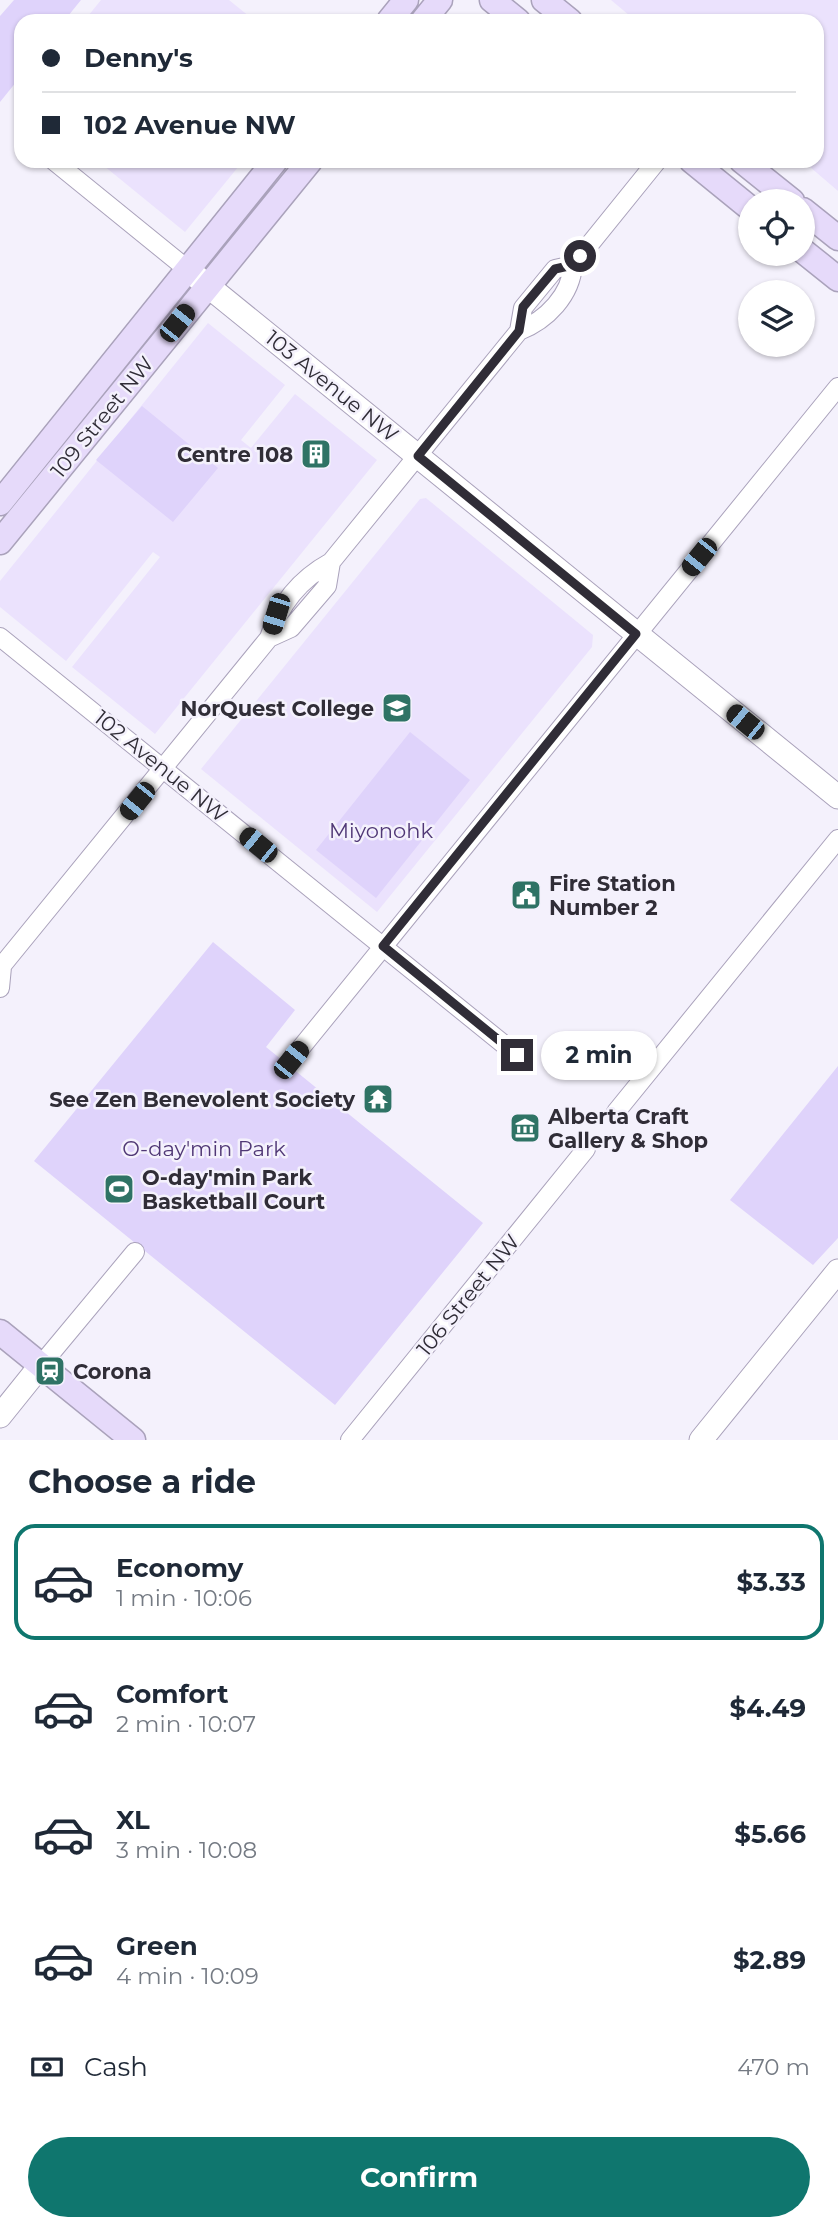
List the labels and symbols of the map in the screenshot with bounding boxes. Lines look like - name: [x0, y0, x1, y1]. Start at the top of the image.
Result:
- route start: [564, 240, 596, 272]
- car: [156, 300, 199, 346]
- street label: 103 Avenue NW: [261, 325, 403, 447]
- street label: 109 Street NW: [45, 351, 159, 483]
- building icon: Centre 108: [299, 437, 333, 471]
- place label: Centre 108: [177, 442, 293, 467]
- car: [678, 534, 721, 580]
- car: [260, 591, 293, 637]
- school or university icon: NorQuest College: [380, 691, 414, 725]
- place label: NorQuest College: [181, 696, 374, 721]
- car: [723, 701, 768, 743]
- street label: 102 Avenue NW: [89, 705, 233, 827]
- car: [116, 778, 159, 824]
- park label: Miyonohk: [329, 818, 433, 843]
- car: [236, 824, 281, 866]
- place label: Fire Station Number 2: [549, 871, 676, 920]
- public building icon: Fire Station Number 2: [509, 878, 543, 912]
- callout: 2 min: [542, 1030, 657, 1080]
- car: [270, 1037, 313, 1083]
- route end: [501, 1039, 533, 1071]
- temple icon: See Zen Benevolent Society: [361, 1082, 395, 1116]
- place label: See Zen Benevolent Society: [49, 1087, 355, 1112]
- place label: Alberta Craft Gallery & Shop: [547, 1104, 708, 1153]
- museum icon: Alberta Craft Gallery & Shop: [508, 1111, 542, 1145]
- park label: O-day'min Park: [122, 1136, 286, 1161]
- place label: O-day'min Park Basketball Court: [142, 1165, 325, 1214]
- sports icon: O-day'min Park Basketball Court: [102, 1172, 136, 1206]
- street label: 106 Street NW: [411, 1229, 525, 1361]
- station icon: Corona: [33, 1354, 67, 1388]
- place label: Corona: [73, 1359, 152, 1384]

